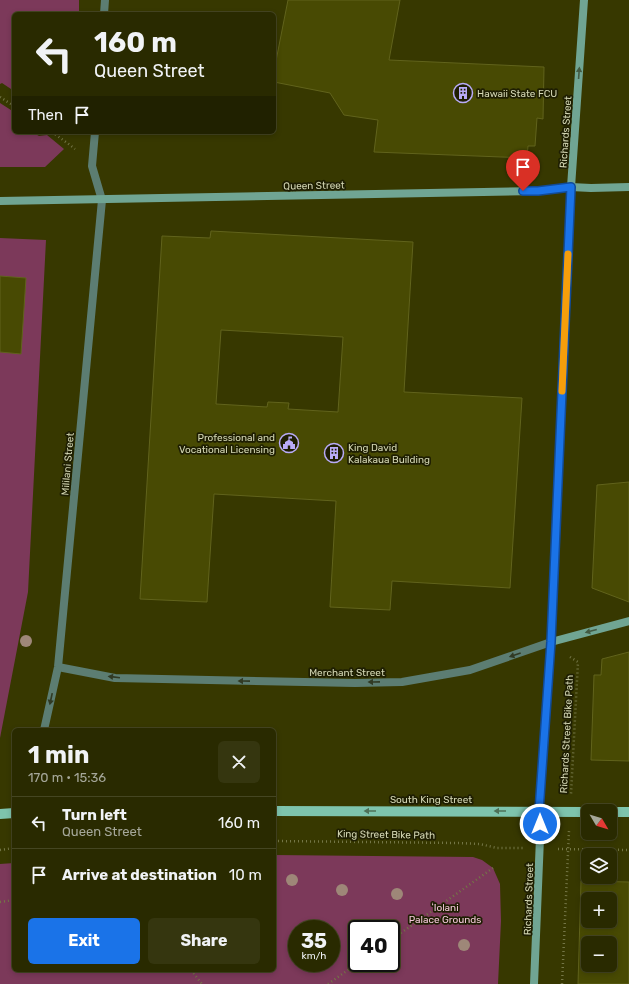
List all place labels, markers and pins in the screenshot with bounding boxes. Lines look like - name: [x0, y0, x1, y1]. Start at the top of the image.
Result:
- building icon: Hawaii State FCU: [452, 82, 474, 104]
- place label: Hawaii State FCU: [477, 88, 557, 100]
- pin: [506, 150, 540, 191]
- place label: Professional and Vocational Licensing: [179, 432, 275, 456]
- public building icon: Professional and Vocational Licensing: [278, 432, 300, 454]
- building icon: King David Kalakaua Building: [323, 442, 345, 464]
- place label: King David Kalakaua Building: [348, 442, 430, 466]

